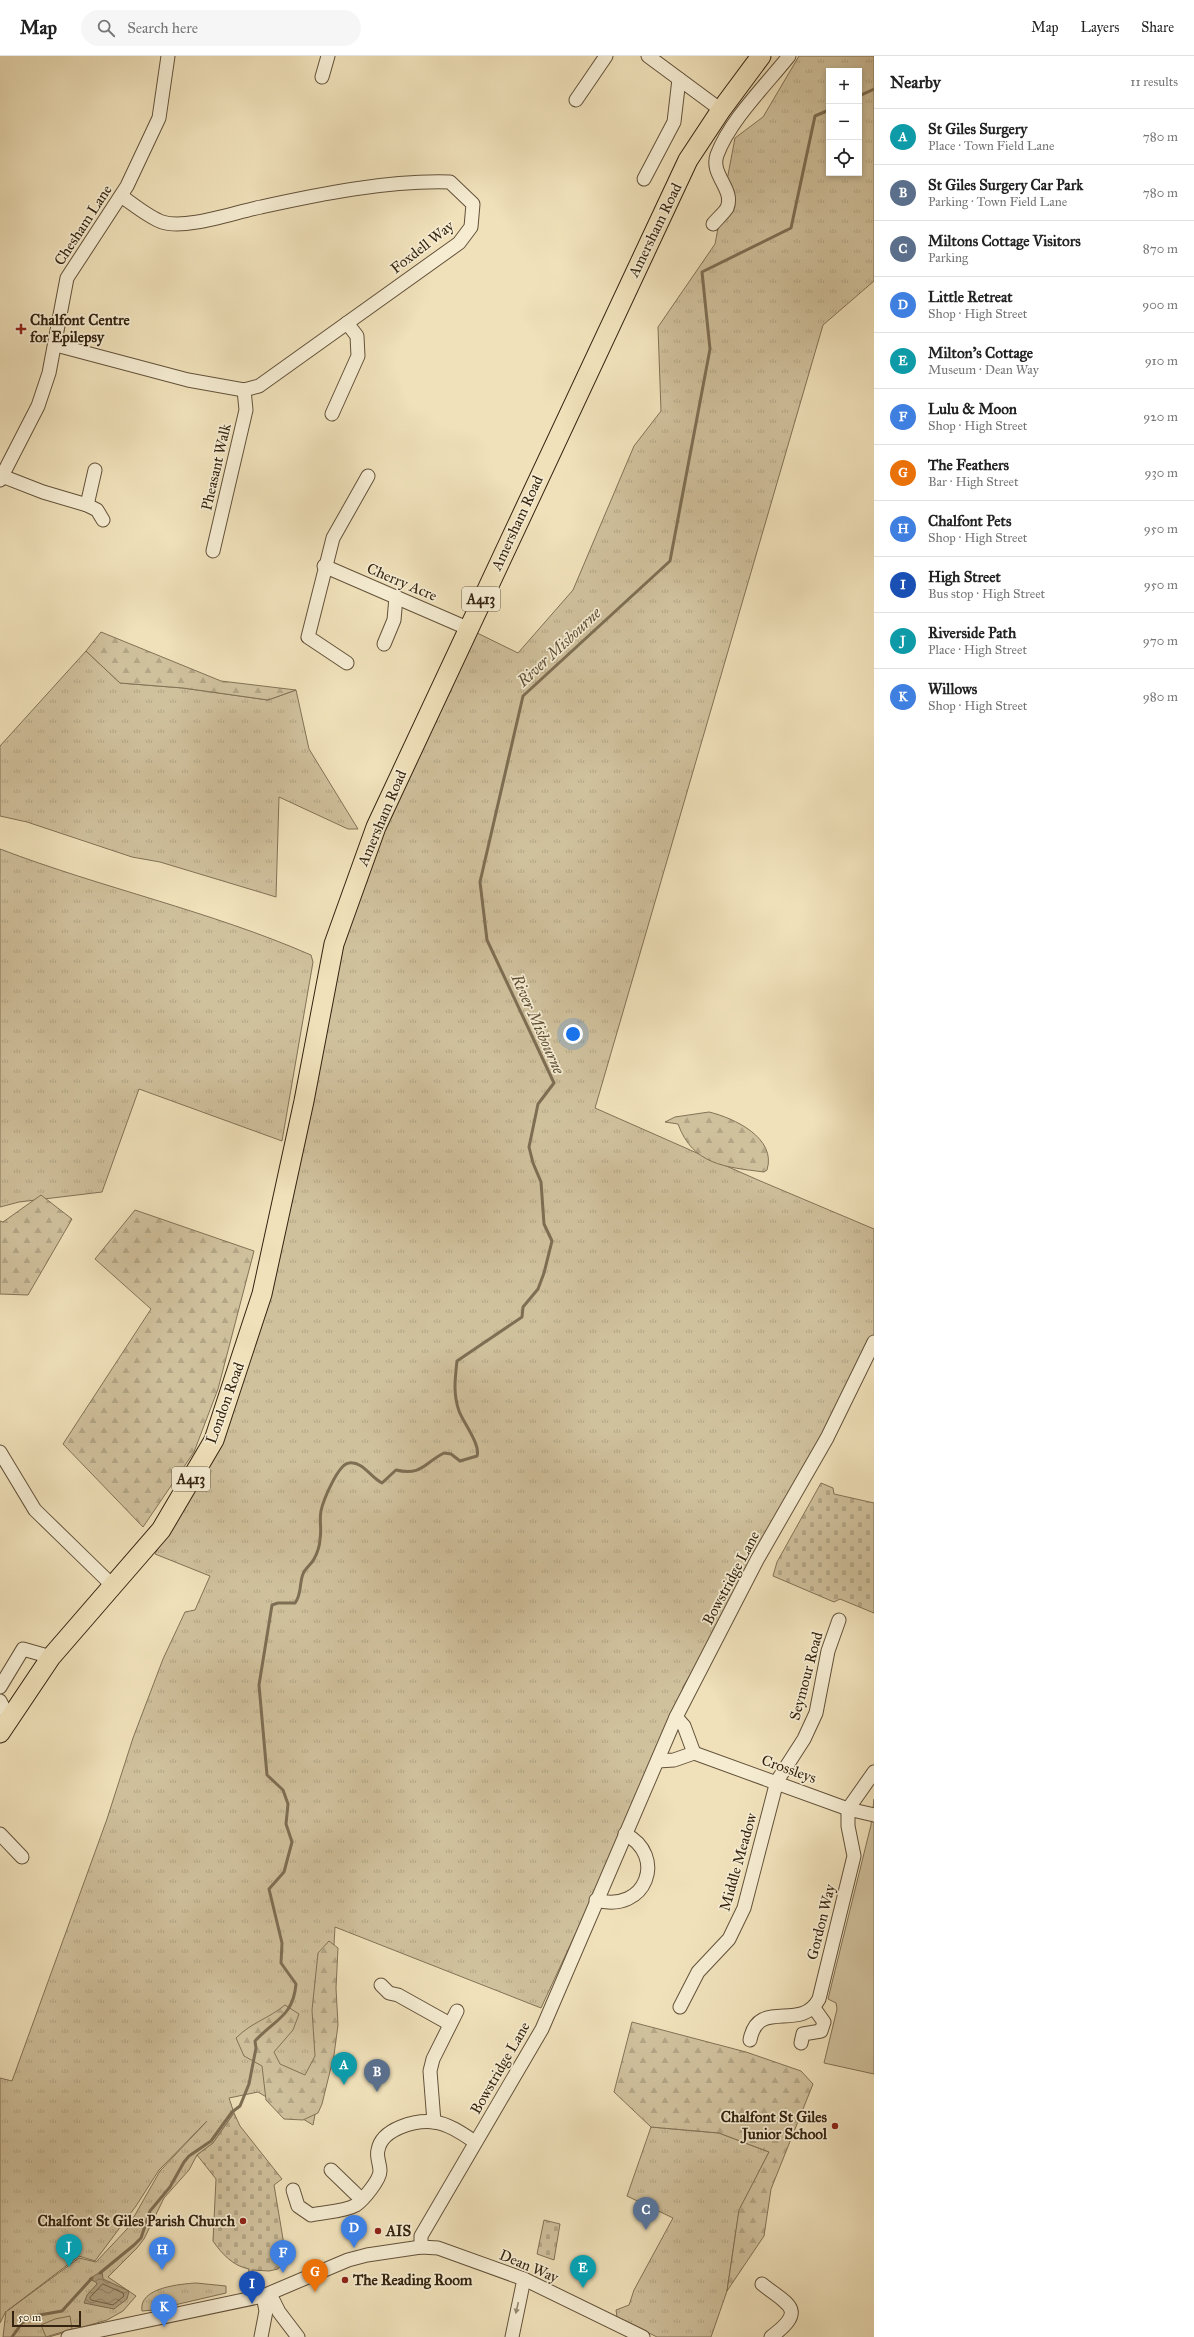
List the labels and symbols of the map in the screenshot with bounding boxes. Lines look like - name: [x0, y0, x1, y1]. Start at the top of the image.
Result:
- street label: Amersham Road: [624, 180, 686, 281]
- street label: Chesham Lane: [50, 181, 116, 269]
- street label: Foxdell Way: [387, 216, 458, 277]
- place label: Chalfont Centre for Epilepsy: [29, 311, 131, 347]
- marker: Chalfont Centre for Epilepsy: [15, 323, 27, 335]
- street label: Pheasant Walk: [197, 422, 235, 512]
- street label: Amersham Road: [487, 472, 547, 574]
- street label: Cherry Acre: [364, 559, 440, 605]
- road number: A413: [462, 587, 500, 611]
- water label: River Misbourne: [513, 603, 605, 691]
- street label: Amersham Road: [353, 767, 410, 870]
- water label: River Misbourne: [507, 970, 569, 1078]
- your location: [563, 1024, 583, 1044]
- street label: London Road: [202, 1359, 248, 1446]
- road number: A413: [172, 1467, 210, 1491]
- street label: Bowstridge Lane: [699, 1528, 763, 1628]
- street label: Seymour Road: [786, 1629, 827, 1722]
- street label: Crossleys: [759, 1751, 819, 1787]
- street label: Middle Meadow: [715, 1811, 761, 1913]
- street label: Gordon Way: [803, 1881, 839, 1962]
- street label: Bowstridge Lane: [466, 2019, 534, 2117]
- pin: A: [331, 2052, 357, 2085]
- pin: B: [364, 2059, 390, 2092]
- place label: Chalfont St Giles Junior School: [721, 2108, 828, 2144]
- marker: Chalfont St Giles Junior School: [830, 2121, 840, 2131]
- pin: C: [633, 2197, 659, 2230]
- place label: Chalfont St Giles Parish Church: [38, 2212, 236, 2230]
- pin: D: [341, 2215, 367, 2248]
- marker: Chalfont St Giles Parish Church: [238, 2216, 248, 2226]
- place label: AIS: [385, 2222, 412, 2240]
- marker: AIS: [373, 2226, 383, 2236]
- pin: J: [56, 2234, 82, 2267]
- pin: H: [149, 2237, 175, 2270]
- pin: F: [270, 2240, 296, 2273]
- street label: Dean Way: [497, 2246, 562, 2287]
- pin: E: [570, 2255, 596, 2288]
- pin: G: [302, 2259, 328, 2292]
- pin: I: [239, 2271, 265, 2304]
- place label: The Reading Room: [352, 2271, 473, 2290]
- marker: The Reading Room: [340, 2275, 350, 2285]
- pin: K: [151, 2294, 177, 2327]
- one-way arrow: [514, 2302, 520, 2314]
- scale bar: [12, 2309, 81, 2328]

